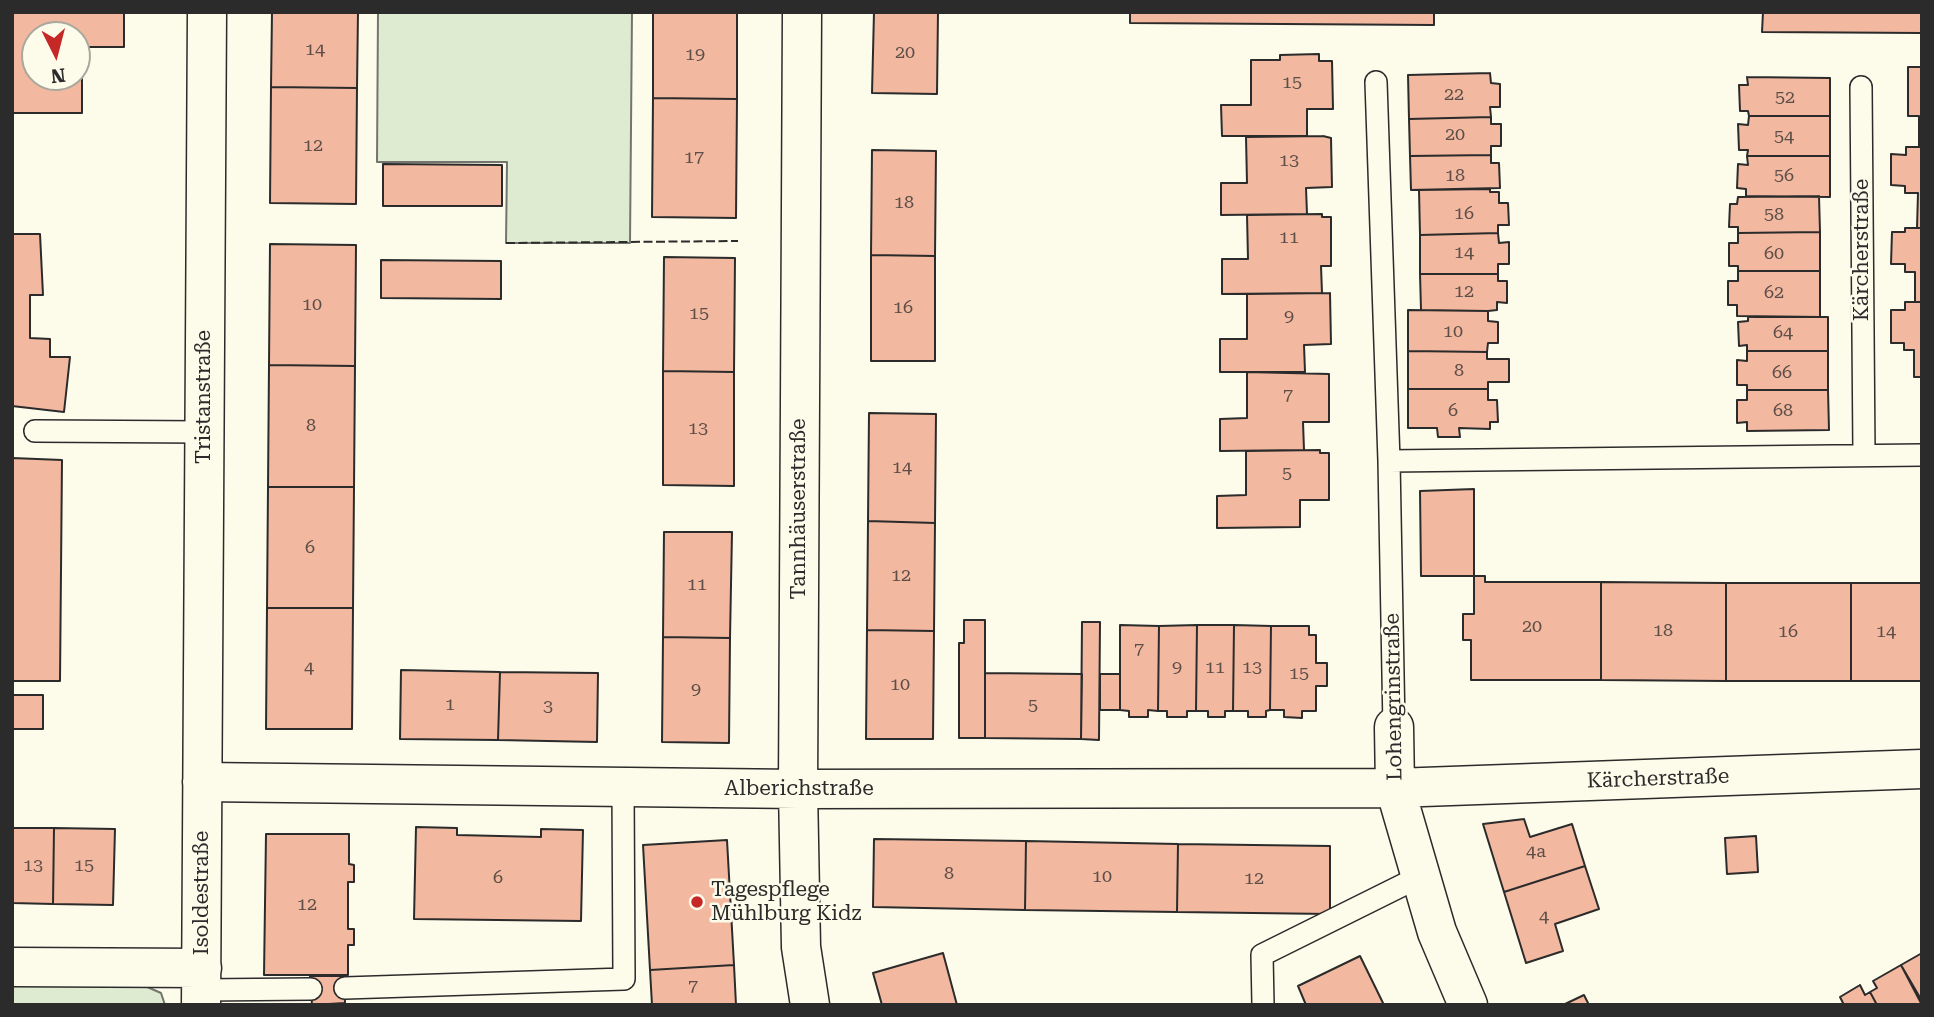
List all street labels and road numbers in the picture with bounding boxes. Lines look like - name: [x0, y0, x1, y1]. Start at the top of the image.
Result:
- street label: Kärcherstraße: [1849, 179, 1875, 321]
- street label: Tristanstraße: [191, 330, 217, 464]
- street label: Tannhäuserstraße: [786, 418, 812, 600]
- street label: Lohengrinstraße: [1380, 613, 1408, 781]
- street label: Kärcherstraße: [1586, 764, 1730, 794]
- street label: Alberichstraße: [724, 776, 874, 802]
- street label: Isoldestraße: [189, 831, 215, 955]

